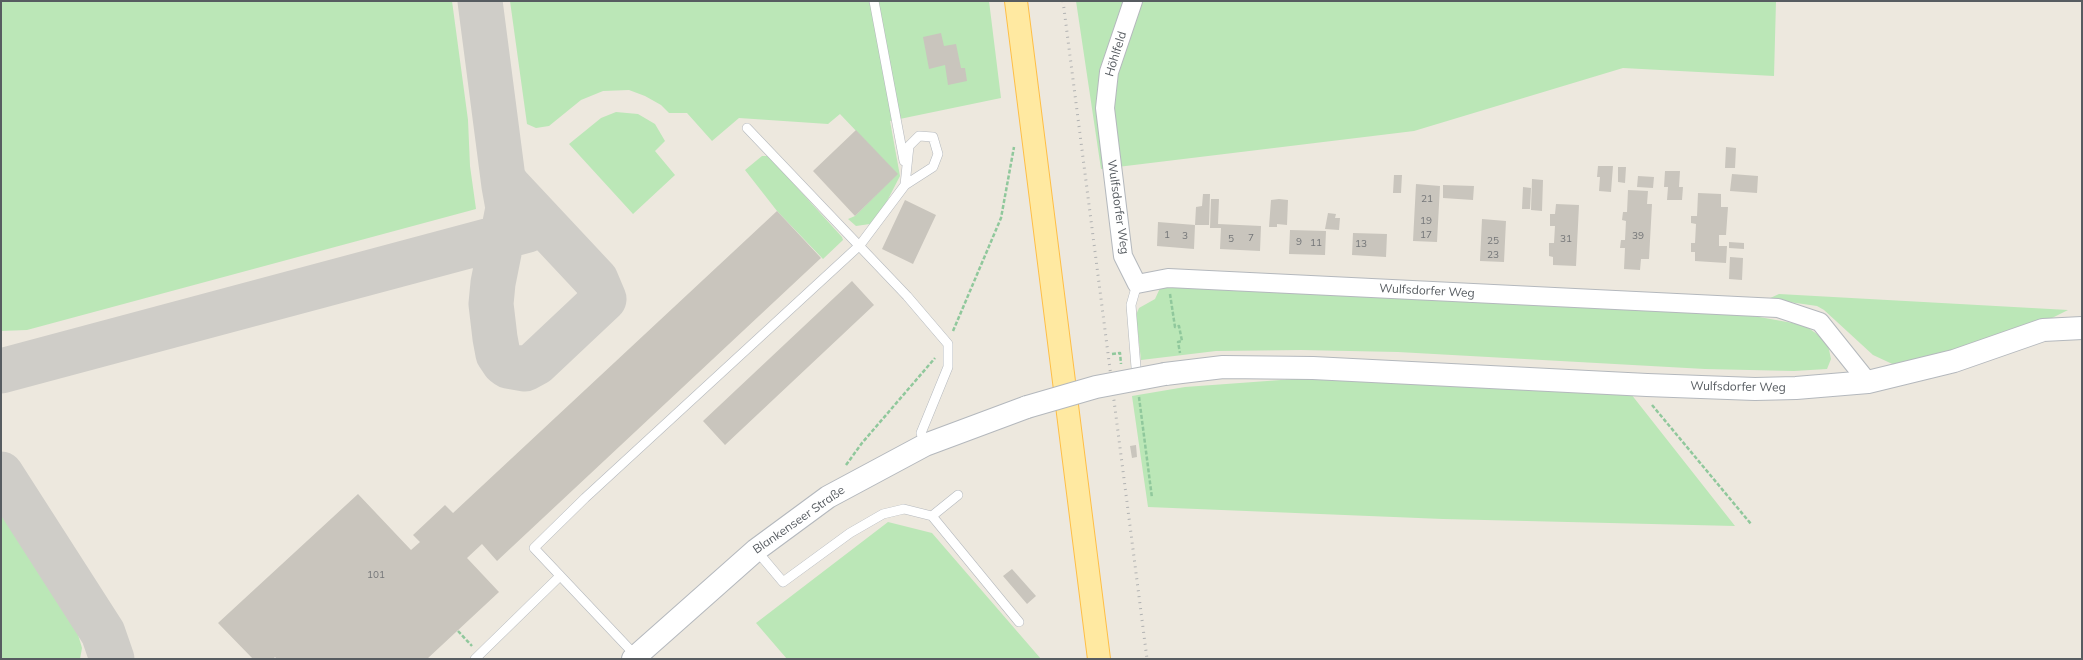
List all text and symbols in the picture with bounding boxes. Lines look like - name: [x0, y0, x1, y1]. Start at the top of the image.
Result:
- street label: Höhlfeld: [1102, 30, 1130, 78]
- street label: Wulfsdorfer Weg: [1104, 159, 1132, 255]
- house number: 21: [1421, 193, 1433, 205]
- house number: 19: [1420, 215, 1432, 227]
- house number: 1: [1164, 229, 1170, 241]
- house number: 17: [1420, 229, 1432, 241]
- house number: 3: [1182, 230, 1188, 242]
- house number: 39: [1632, 230, 1644, 242]
- house number: 7: [1248, 232, 1254, 244]
- house number: 5: [1228, 233, 1234, 245]
- house number: 31: [1560, 233, 1572, 245]
- house number: 25: [1487, 235, 1499, 247]
- house number: 9: [1296, 236, 1302, 248]
- house number: 11: [1310, 237, 1322, 249]
- house number: 13: [1355, 238, 1367, 250]
- house number: 23: [1487, 249, 1499, 261]
- street label: Wulfsdorfer Weg: [1379, 281, 1475, 301]
- street label: Wulfsdorfer Weg: [1690, 379, 1786, 395]
- street label: Blankenseer Straße: [750, 483, 848, 557]
- house number: 101: [367, 569, 385, 581]

